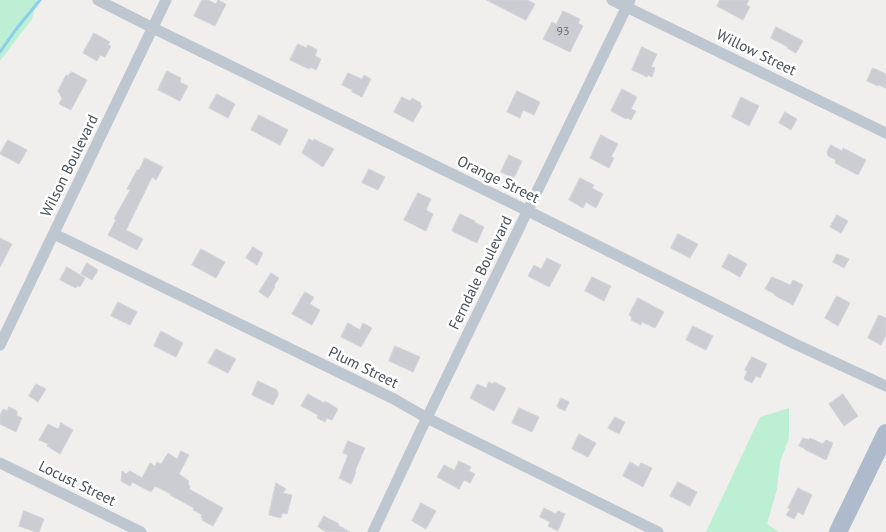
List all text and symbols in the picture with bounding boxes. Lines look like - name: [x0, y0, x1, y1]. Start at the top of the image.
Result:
- house number: 93: [556, 25, 570, 39]
- street label: Willow Street: [713, 26, 799, 80]
- street label: Wilson Boulevard: [37, 112, 103, 220]
- street label: Orange Street: [454, 152, 542, 208]
- street label: Ferndale Boulevard: [446, 213, 516, 333]
- street label: Plum Street: [325, 343, 401, 393]
- street label: Locust Street: [36, 458, 118, 510]

